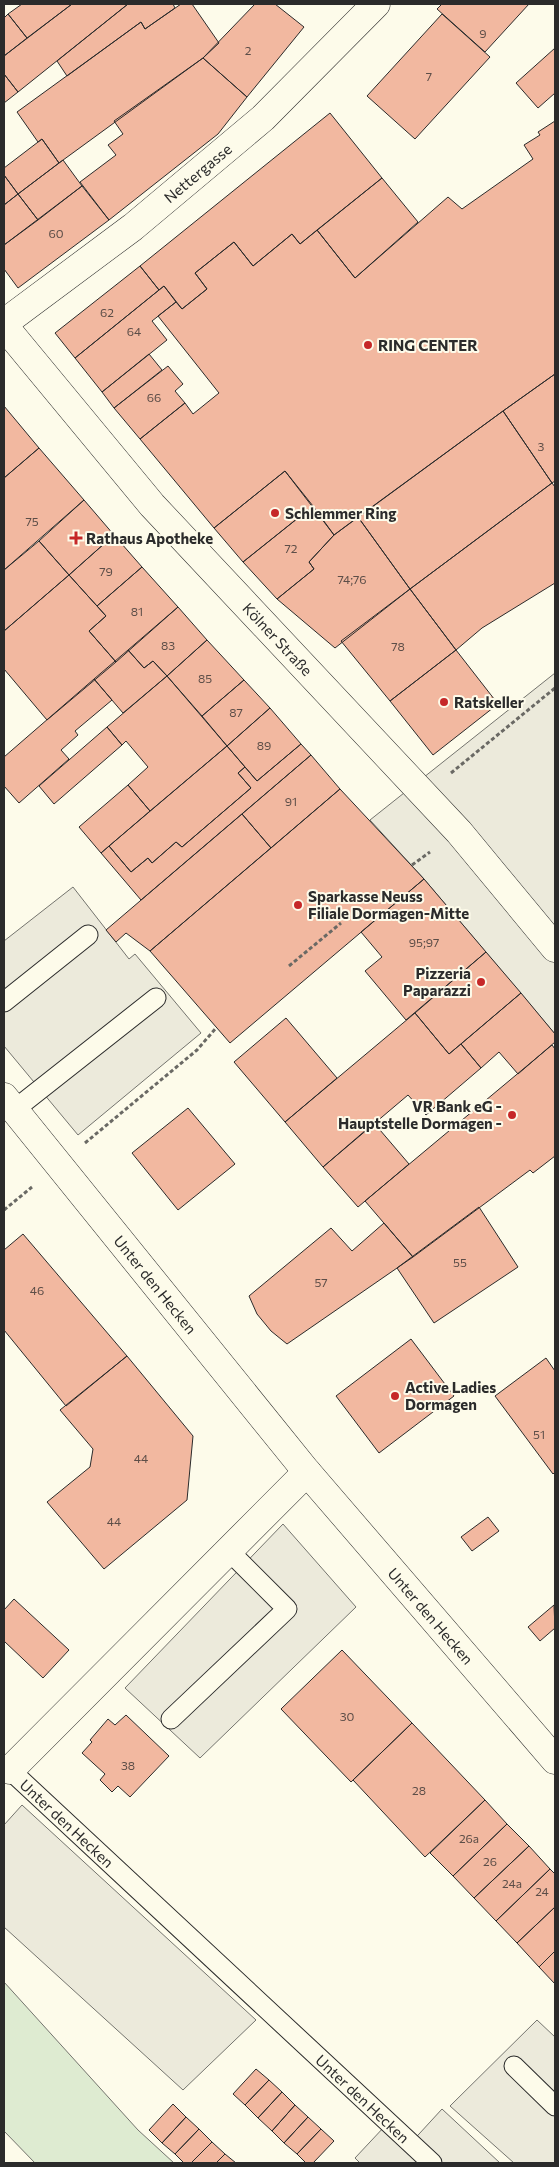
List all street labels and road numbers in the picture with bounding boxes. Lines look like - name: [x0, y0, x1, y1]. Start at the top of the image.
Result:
- street label: Nettergasse: [160, 139, 235, 206]
- street label: Kölner Straße: [239, 599, 316, 679]
- street label: Unter den Hecken: [110, 1232, 201, 1337]
- street label: Unter den Hecken: [384, 1564, 477, 1668]
- street label: Unter den Hecken: [17, 1775, 118, 1871]
- street label: Unter den Hecken: [312, 2051, 413, 2146]

